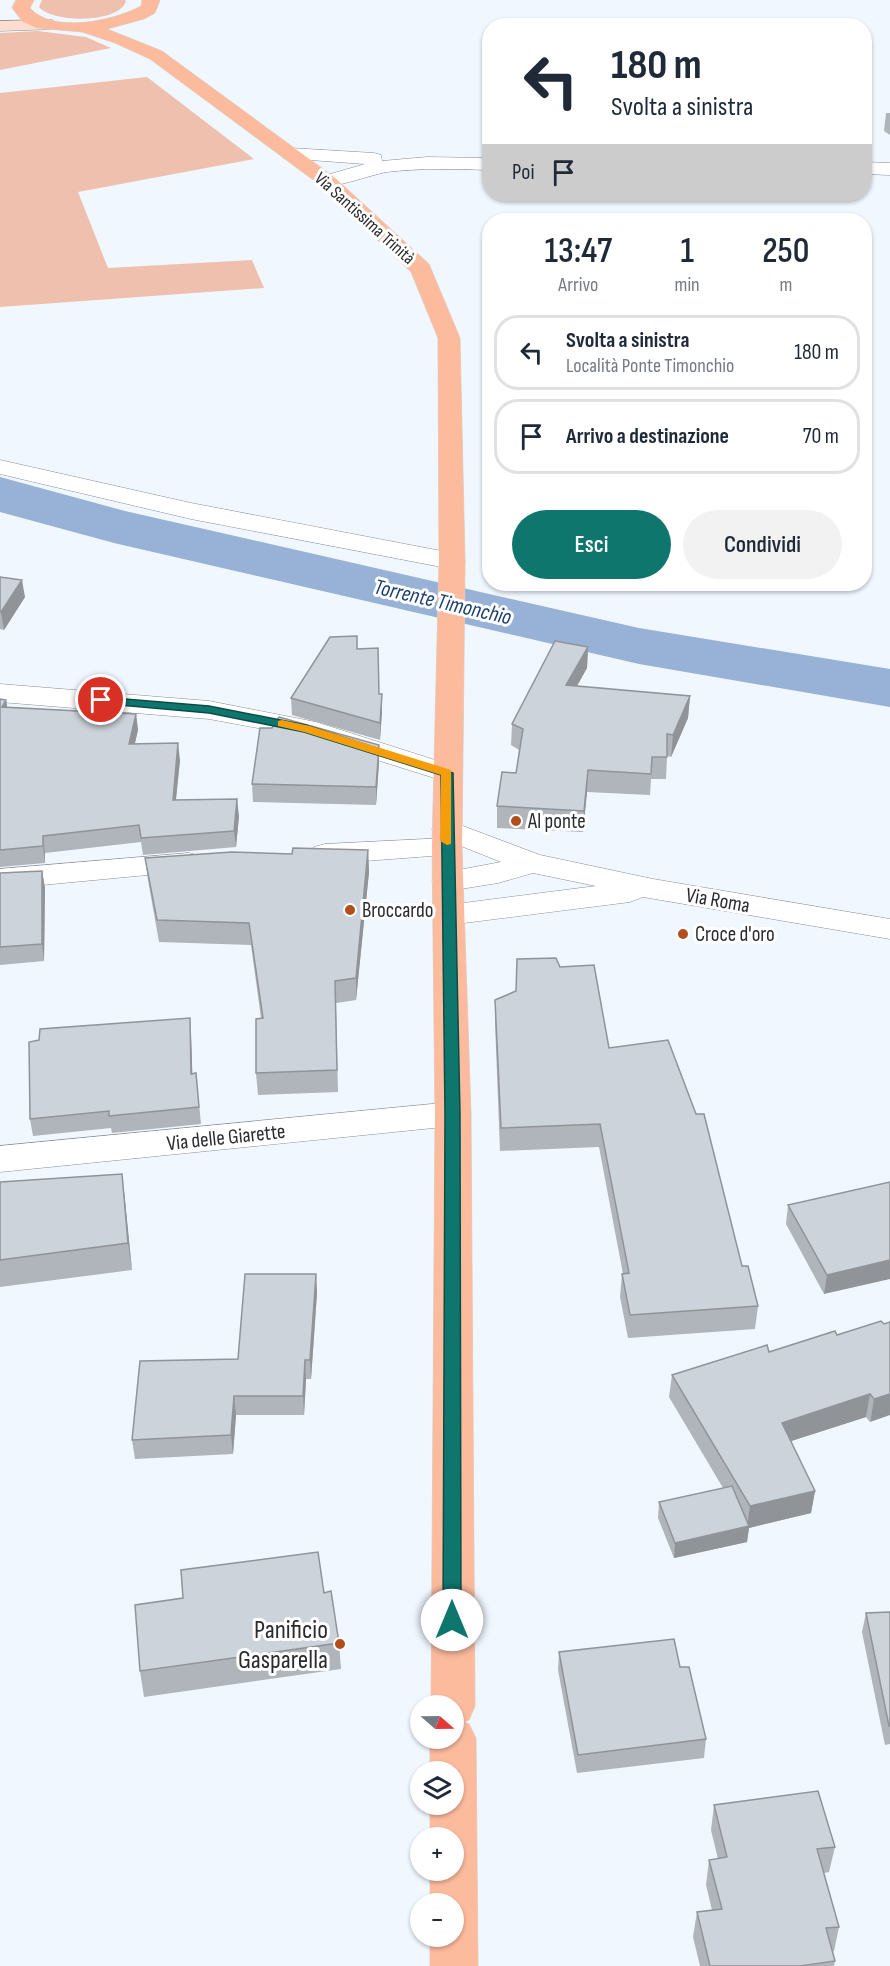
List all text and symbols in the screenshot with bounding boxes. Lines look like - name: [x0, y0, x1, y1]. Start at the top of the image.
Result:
- text: 180 m: [611, 40, 702, 91]
- icon: left: [512, 42, 590, 120]
- text: Svolta a sinistra: [611, 91, 753, 123]
- icon: arrive: [547, 156, 580, 189]
- text: Poi: [512, 159, 535, 186]
- street label: Via Santissima Trinità: [310, 168, 419, 269]
- text: 13:47: [545, 230, 612, 273]
- text: 1: [680, 230, 694, 273]
- text: 250: [762, 230, 809, 273]
- text: Arrivo: [558, 273, 598, 297]
- text: min: [675, 273, 700, 297]
- text: m: [779, 273, 792, 297]
- text: Svolta a sinistra: [566, 327, 689, 354]
- icon: left: [515, 336, 548, 369]
- text: 180 m: [794, 339, 839, 366]
- text: Località Ponte Timonchio: [566, 354, 734, 378]
- icon: arrive: [515, 420, 548, 453]
- text: Arrivo a destinazione: [566, 423, 729, 450]
- text: 70 m: [803, 423, 839, 450]
- button: Esci: [512, 510, 671, 579]
- button: Condividi: [683, 510, 842, 579]
- water label: Torrente Timonchio: [371, 574, 514, 631]
- pin: [75, 674, 126, 725]
- icon: arrive: [84, 683, 117, 716]
- place label: Al ponte: [527, 809, 586, 834]
- marker: Al ponte: [509, 814, 523, 828]
- street label: Via Roma: [684, 883, 752, 918]
- place label: Broccardo: [362, 898, 433, 923]
- marker: Broccardo: [343, 903, 357, 917]
- place label: Croce d'oro: [695, 922, 775, 947]
- marker: Croce d'oro: [676, 927, 690, 941]
- street label: Via delle Giarette: [165, 1119, 287, 1156]
- position arrow: [420, 1588, 484, 1652]
- place label: Panificio Gasparella: [238, 1615, 328, 1676]
- marker: Panificio Gasparella: [333, 1637, 347, 1651]
- north arrow: [410, 1695, 464, 1749]
- map controls: [410, 1695, 464, 1947]
- button: layers: [410, 1761, 464, 1815]
- button: +: [410, 1827, 464, 1881]
- button: −: [410, 1893, 464, 1947]

